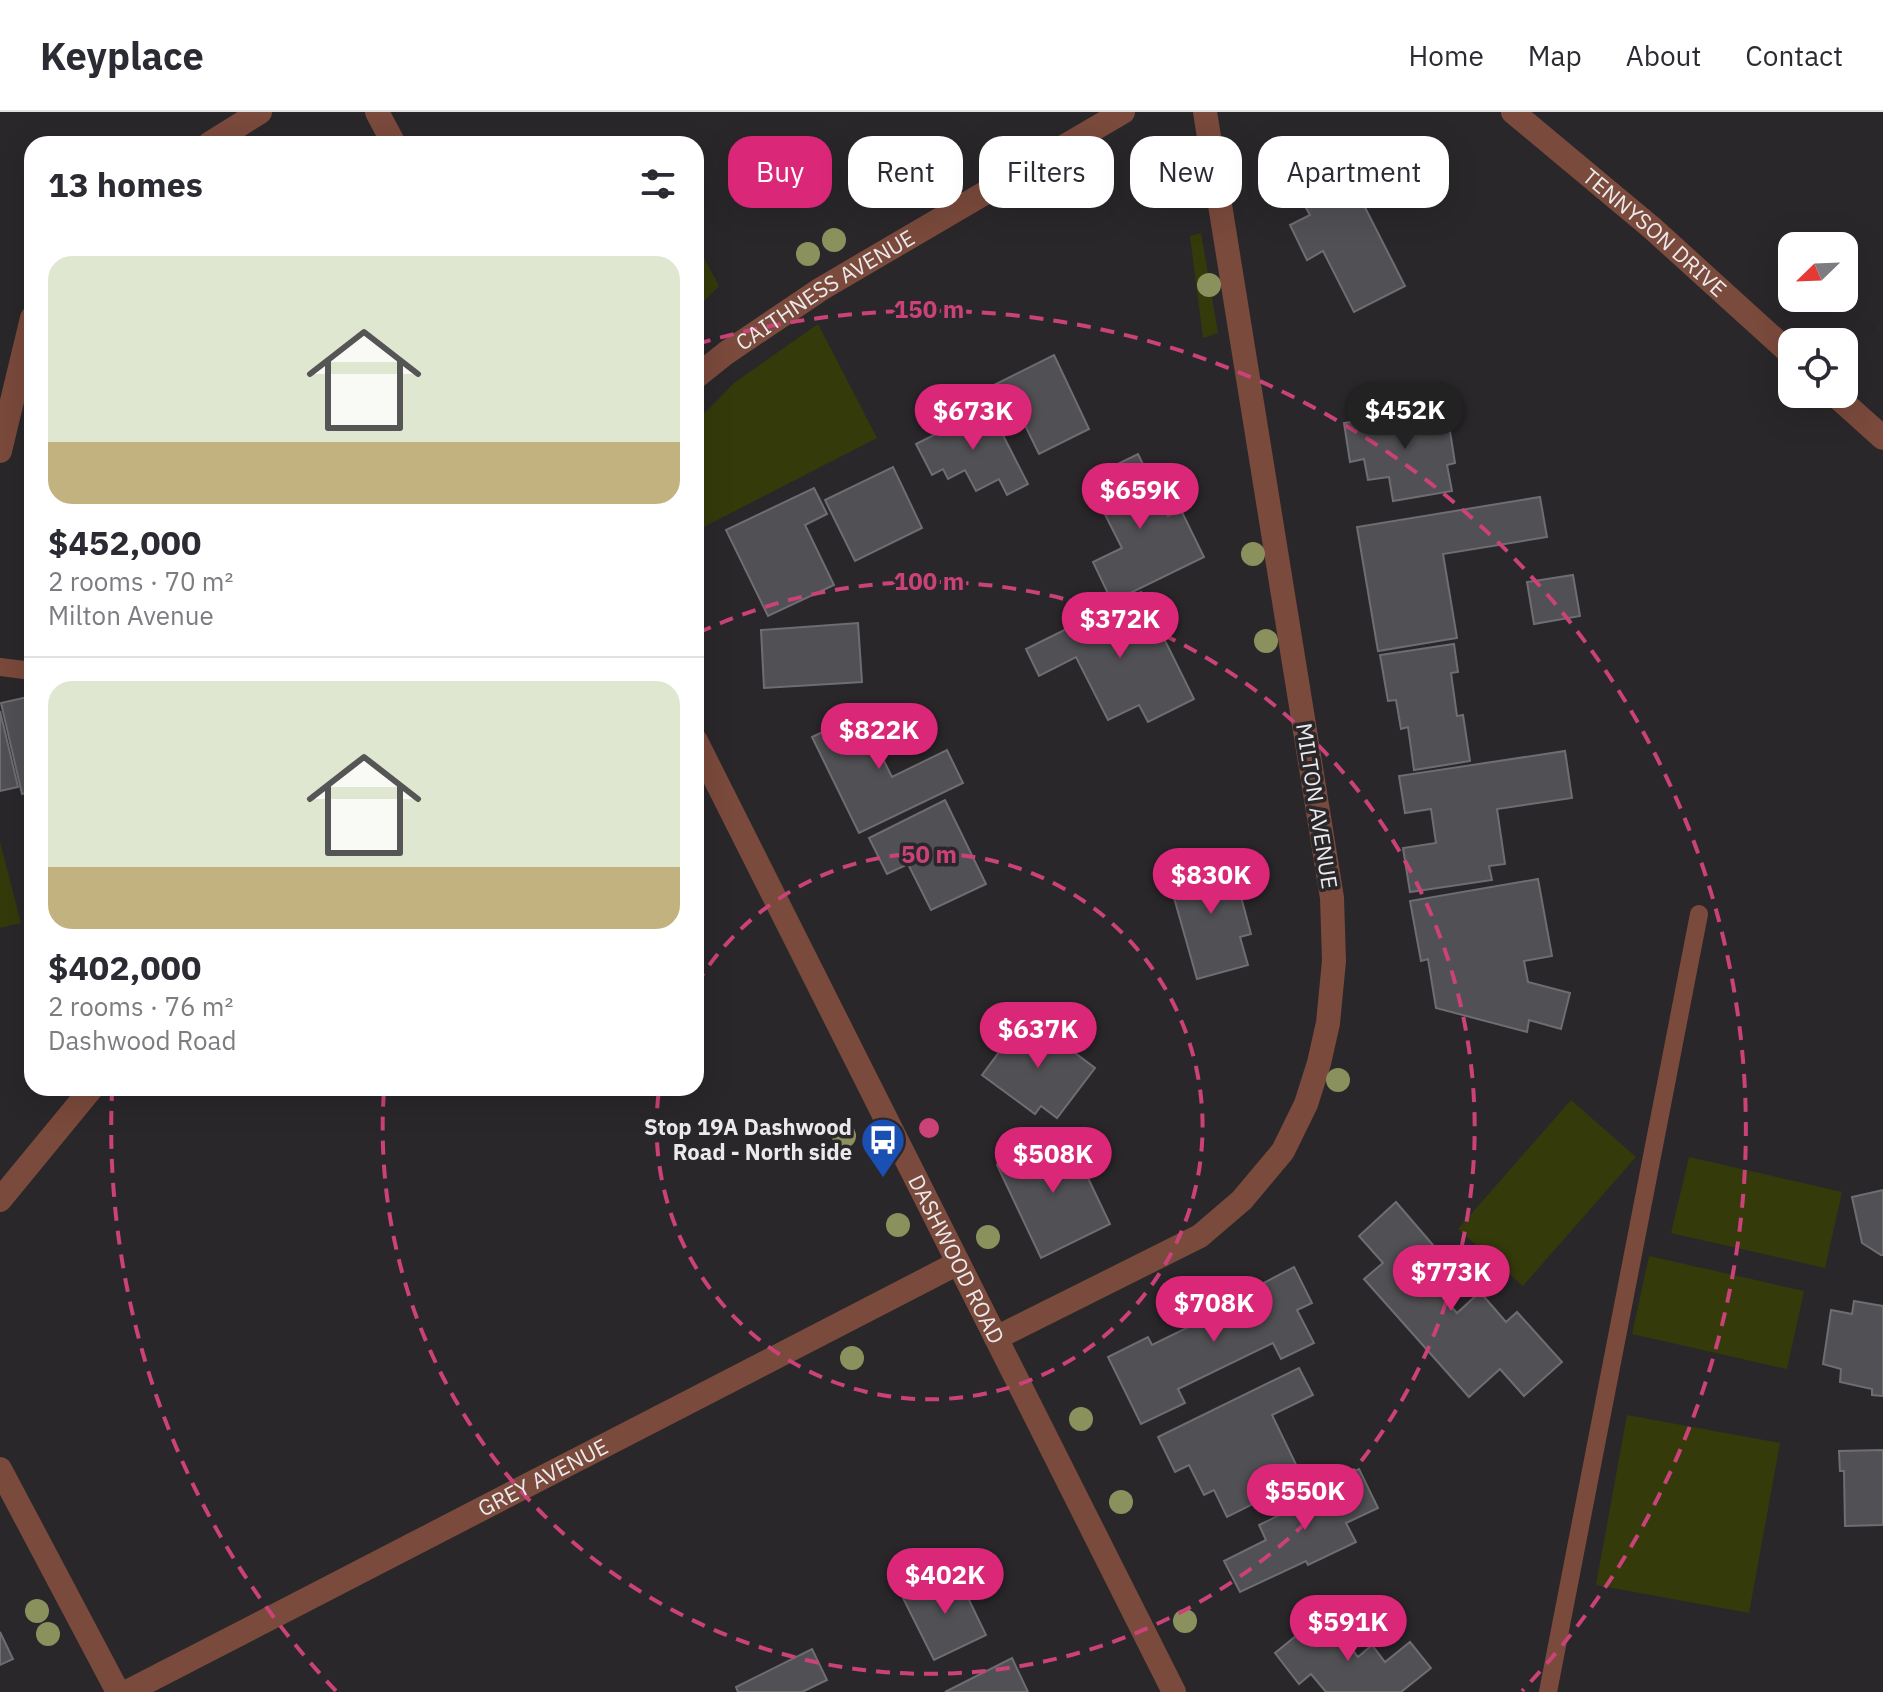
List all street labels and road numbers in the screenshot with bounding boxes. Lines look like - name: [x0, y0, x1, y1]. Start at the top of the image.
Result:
- street label: TENNYSON DRIVE: [1577, 161, 1733, 303]
- street label: CAITHNESS AVENUE: [730, 222, 920, 357]
- street label: MILTON AVENUE: [1290, 721, 1345, 891]
- street label: DASHWOOD ROAD: [902, 1170, 1012, 1348]
- street label: GREY AVENUE: [473, 1431, 613, 1523]

